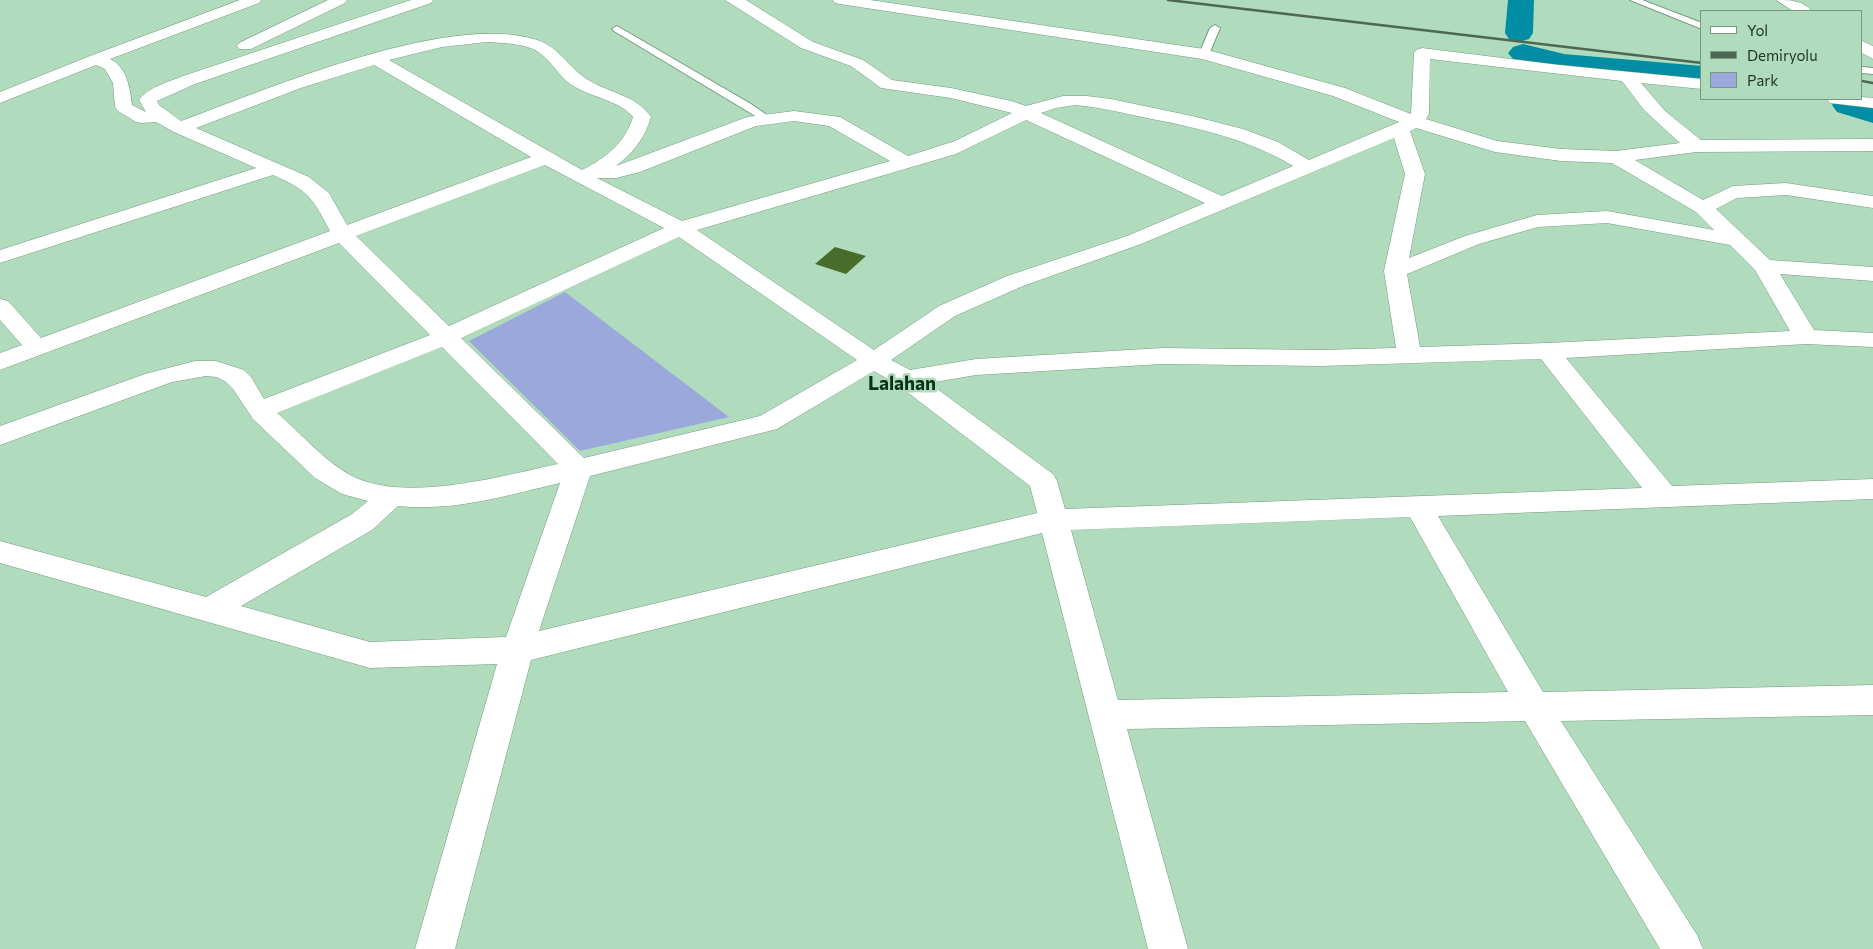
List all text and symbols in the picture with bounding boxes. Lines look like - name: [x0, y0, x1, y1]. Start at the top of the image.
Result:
- legend: [1700, 10, 1863, 100]
- text: Yol: [1747, 21, 1768, 39]
- text: Demiryolu: [1747, 46, 1818, 64]
- text: Park: [1747, 71, 1778, 89]
- district label: Lalahan: [868, 373, 936, 395]

